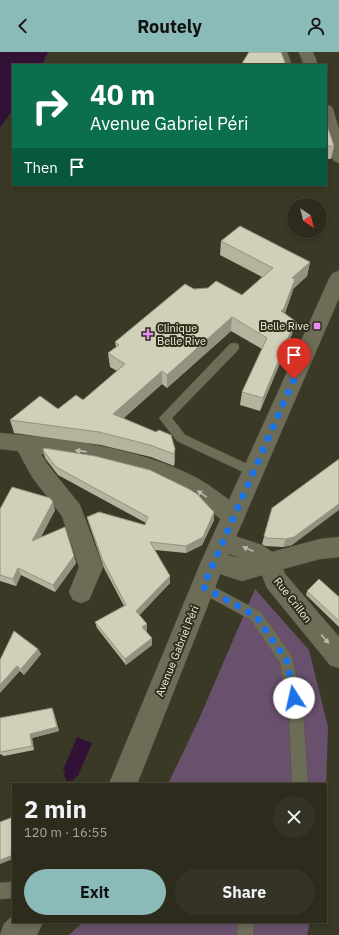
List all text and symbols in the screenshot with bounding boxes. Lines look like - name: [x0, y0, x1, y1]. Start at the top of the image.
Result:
- icon: back: [12, 15, 34, 37]
- text: Routely: [137, 15, 202, 38]
- icon: person: [305, 15, 327, 37]
- text: 40 m: [90, 76, 155, 113]
- icon: right: [24, 80, 76, 132]
- text: Avenue Gabriel Péri: [90, 112, 249, 135]
- icon: arrive: [66, 156, 88, 178]
- text: Then: [24, 158, 58, 177]
- north arrow: [287, 198, 327, 238]
- map controls: [287, 198, 327, 238]
- place label: Belle Rive: [260, 319, 309, 333]
- place label: Clinique Belle Rive: [157, 321, 206, 348]
- marker: Belle Rive: [312, 321, 322, 331]
- marker: Clinique Belle Rive: [142, 328, 154, 340]
- pin: [277, 338, 311, 379]
- icon: arrive: [283, 344, 305, 366]
- one-way arrow: [75, 448, 87, 454]
- one-way arrow: [197, 490, 207, 498]
- one-way arrow: [241, 546, 253, 552]
- street label: Rue Crillon: [271, 574, 315, 626]
- street label: Avenue Gabriel Péri: [152, 603, 202, 699]
- one-way arrow: [320, 634, 329, 645]
- position arrow: [273, 677, 315, 719]
- text: 2 min: [24, 793, 87, 825]
- button: close: [273, 796, 315, 838]
- text: 120 m · 16:55: [24, 824, 107, 841]
- button: Exit: [24, 869, 166, 915]
- button: Share: [174, 869, 315, 915]

